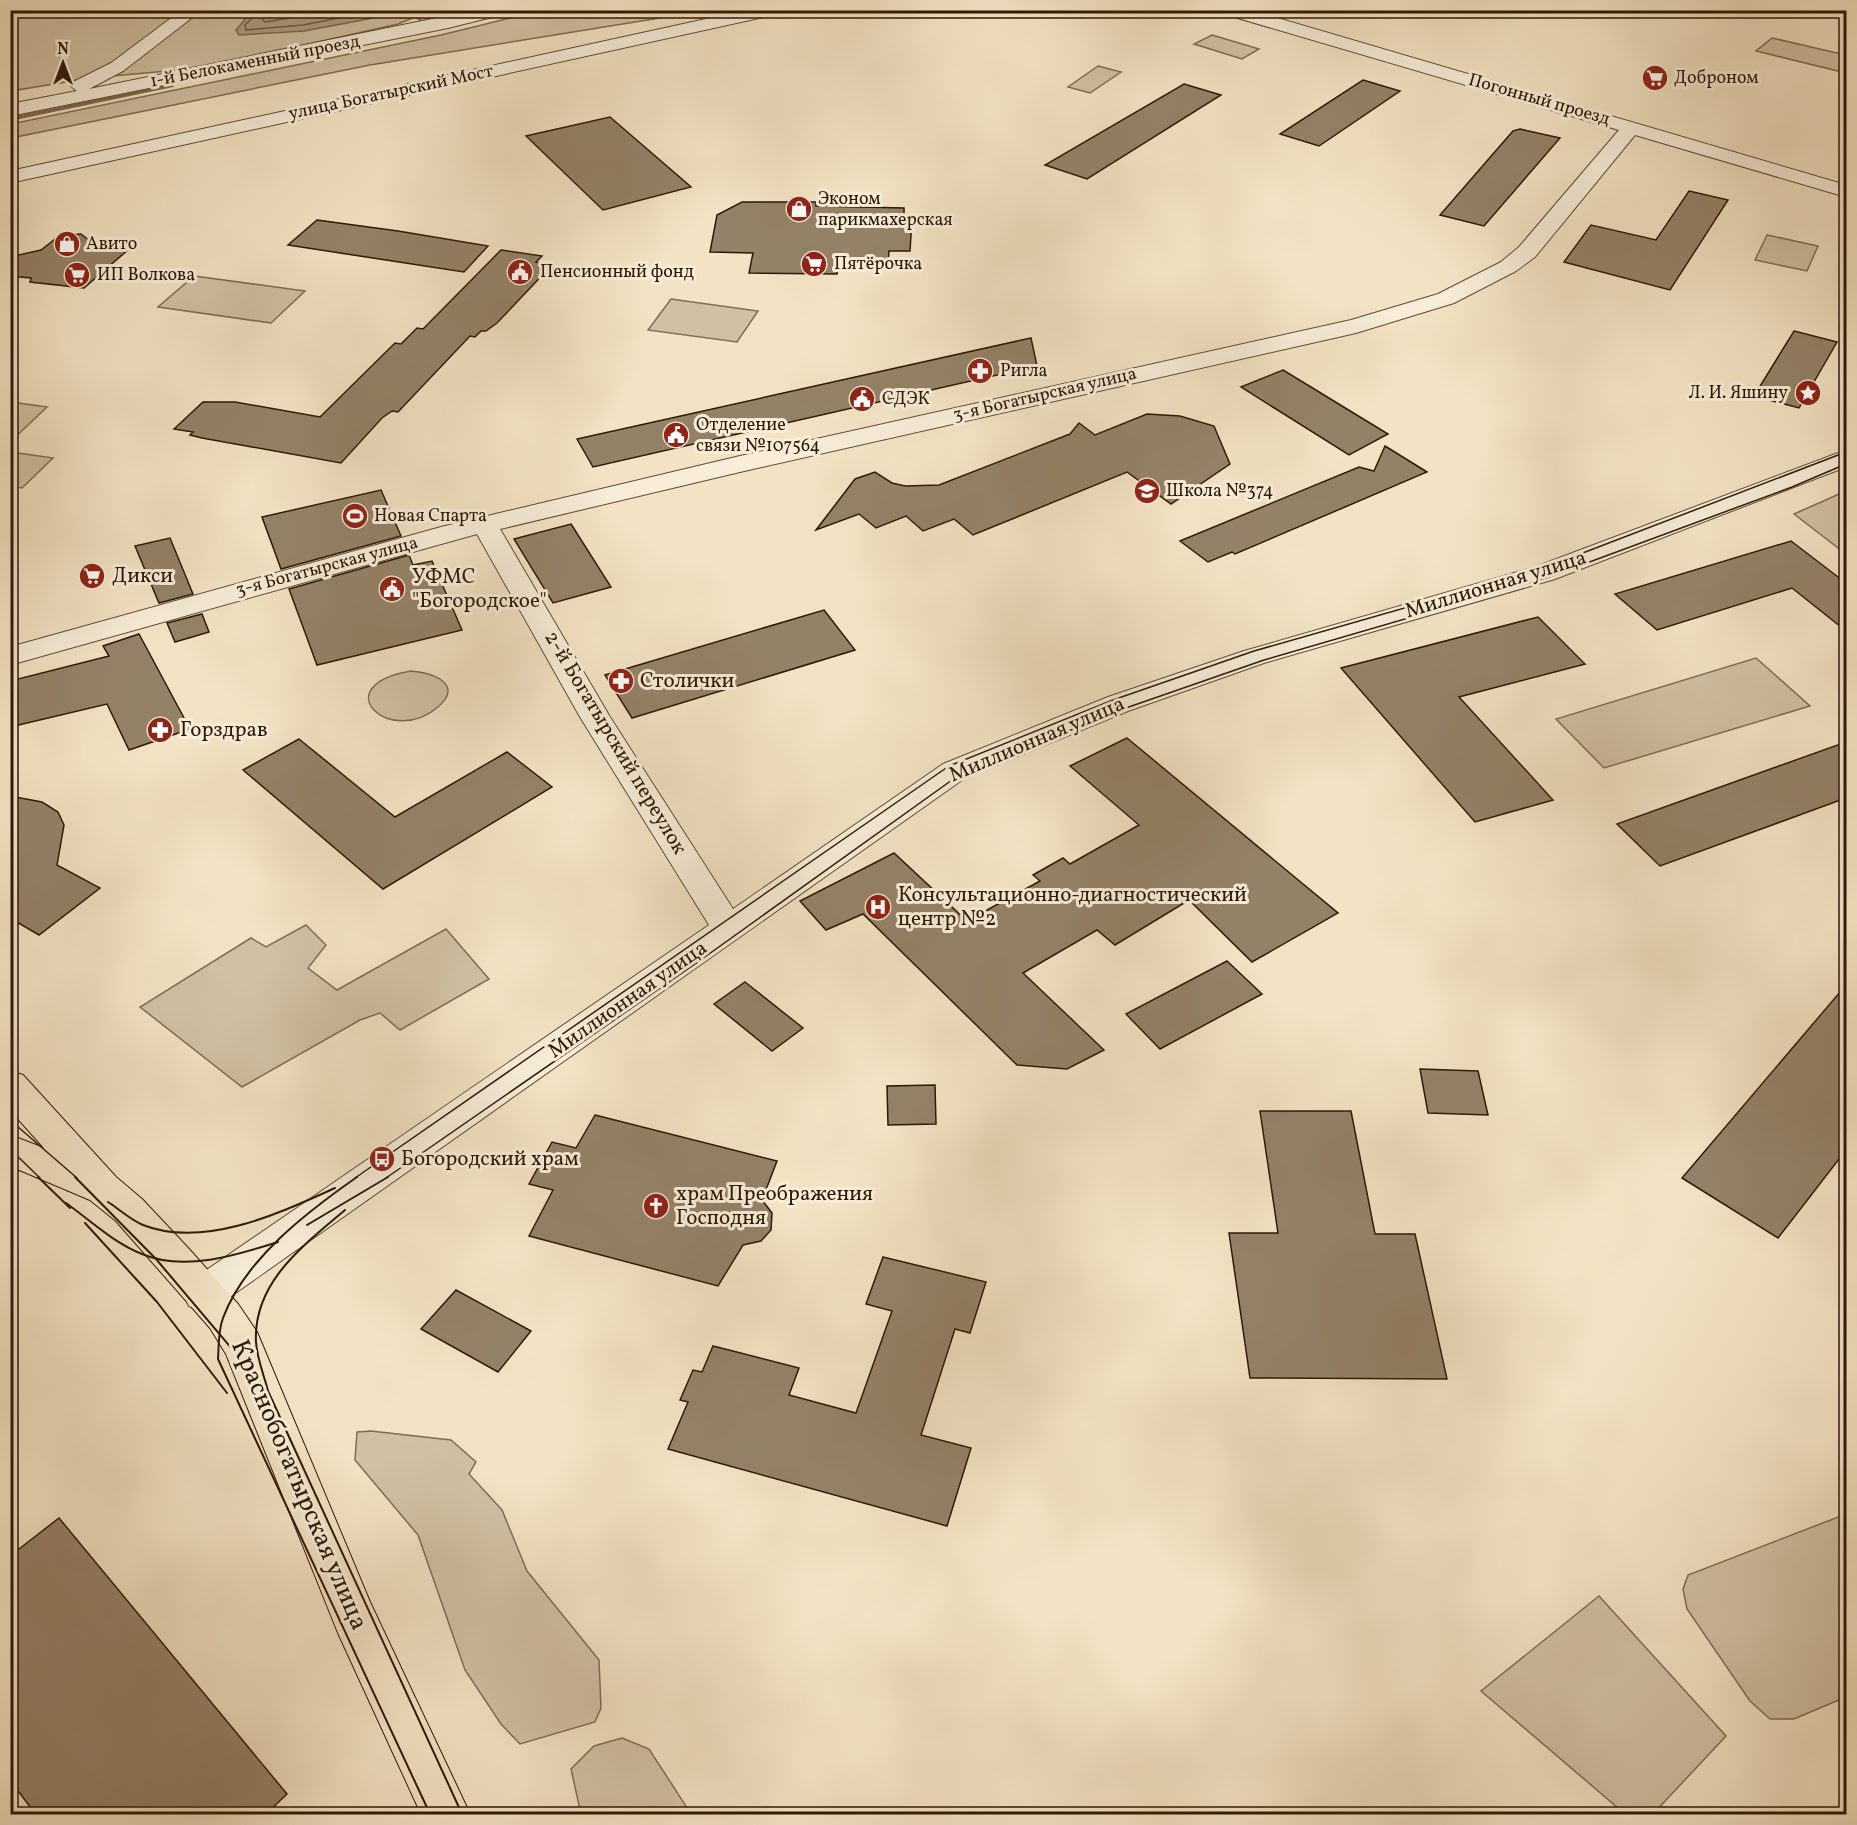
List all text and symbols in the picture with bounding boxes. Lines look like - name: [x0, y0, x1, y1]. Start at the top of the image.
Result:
- street label: 1-й Белокаменный проезд: [148, 29, 362, 95]
- north arrow: [33, 33, 93, 93]
- text: N: [57, 39, 69, 61]
- street label: улица Богатырский Мост: [286, 59, 496, 127]
- supermarket icon: Доброном: [1640, 63, 1670, 93]
- place label: Доброном: [1674, 66, 1759, 91]
- street label: Погонный проезд: [1465, 68, 1613, 132]
- place label: Эконом парикмахерская: [818, 187, 953, 233]
- shop icon: Эконом парикмахерская: [784, 194, 814, 224]
- shop icon: Авито: [52, 229, 82, 259]
- place label: Авито: [86, 232, 137, 257]
- supermarket icon: Пятёрочка: [799, 249, 829, 279]
- place label: Пятёрочка: [834, 252, 922, 277]
- public building icon: Пенсионный фонд: [505, 257, 535, 287]
- supermarket icon: ИП Волкова: [62, 260, 92, 290]
- place label: Пенсионный фонд: [540, 260, 694, 285]
- place label: ИП Волкова: [97, 263, 195, 288]
- pharmacy icon: Ригла: [965, 356, 995, 386]
- place label: Ригла: [1000, 359, 1048, 384]
- street label: 3-я Богатырская улица: [951, 362, 1139, 428]
- place icon: Л. И. Яшину: [1793, 378, 1823, 408]
- place label: Л. И. Яшину: [1689, 381, 1788, 406]
- public building icon: СДЭК: [847, 384, 877, 414]
- place label: СДЭК: [882, 387, 930, 412]
- place label: Отделение связи №107564: [696, 413, 820, 459]
- public building icon: Отделение связи №107564: [661, 420, 691, 450]
- school or university icon: Школа №374: [1132, 476, 1162, 506]
- place label: Школа №374: [1166, 479, 1273, 504]
- sports icon: Новая Спарта: [340, 501, 370, 531]
- place label: Новая Спарта: [374, 504, 487, 529]
- street label: 3-я Богатырская улица: [233, 531, 421, 603]
- street label: Миллионная улица: [1402, 544, 1590, 626]
- supermarket icon: Дикси: [77, 561, 107, 591]
- place label: Дикси: [112, 562, 173, 591]
- place label: УФМС "Богородское": [412, 563, 547, 616]
- public building icon: УФМС "Богородское": [377, 574, 407, 604]
- street label: 2-й Богатырский переулок: [537, 626, 693, 860]
- pharmacy icon: Столички: [606, 666, 636, 696]
- place label: Столички: [640, 667, 734, 696]
- street label: Миллионная улица: [945, 690, 1129, 790]
- pharmacy icon: Горздрав: [145, 715, 175, 745]
- place label: Горздрав: [180, 716, 268, 745]
- place label: Консультационно-диагностический центр №2: [898, 881, 1247, 934]
- hospital icon: Консультационно-диагностический центр №2: [863, 892, 893, 922]
- street label: Миллионная улица: [543, 934, 713, 1066]
- bus stop icon: Богородский храм: [367, 1144, 397, 1174]
- place label: Богородский храм: [401, 1145, 579, 1174]
- place label: храм Преображения Господня: [676, 1180, 873, 1233]
- church icon: храм Преображения Господня: [641, 1191, 671, 1221]
- street label: Краснобогатырская улица: [221, 1334, 377, 1636]

